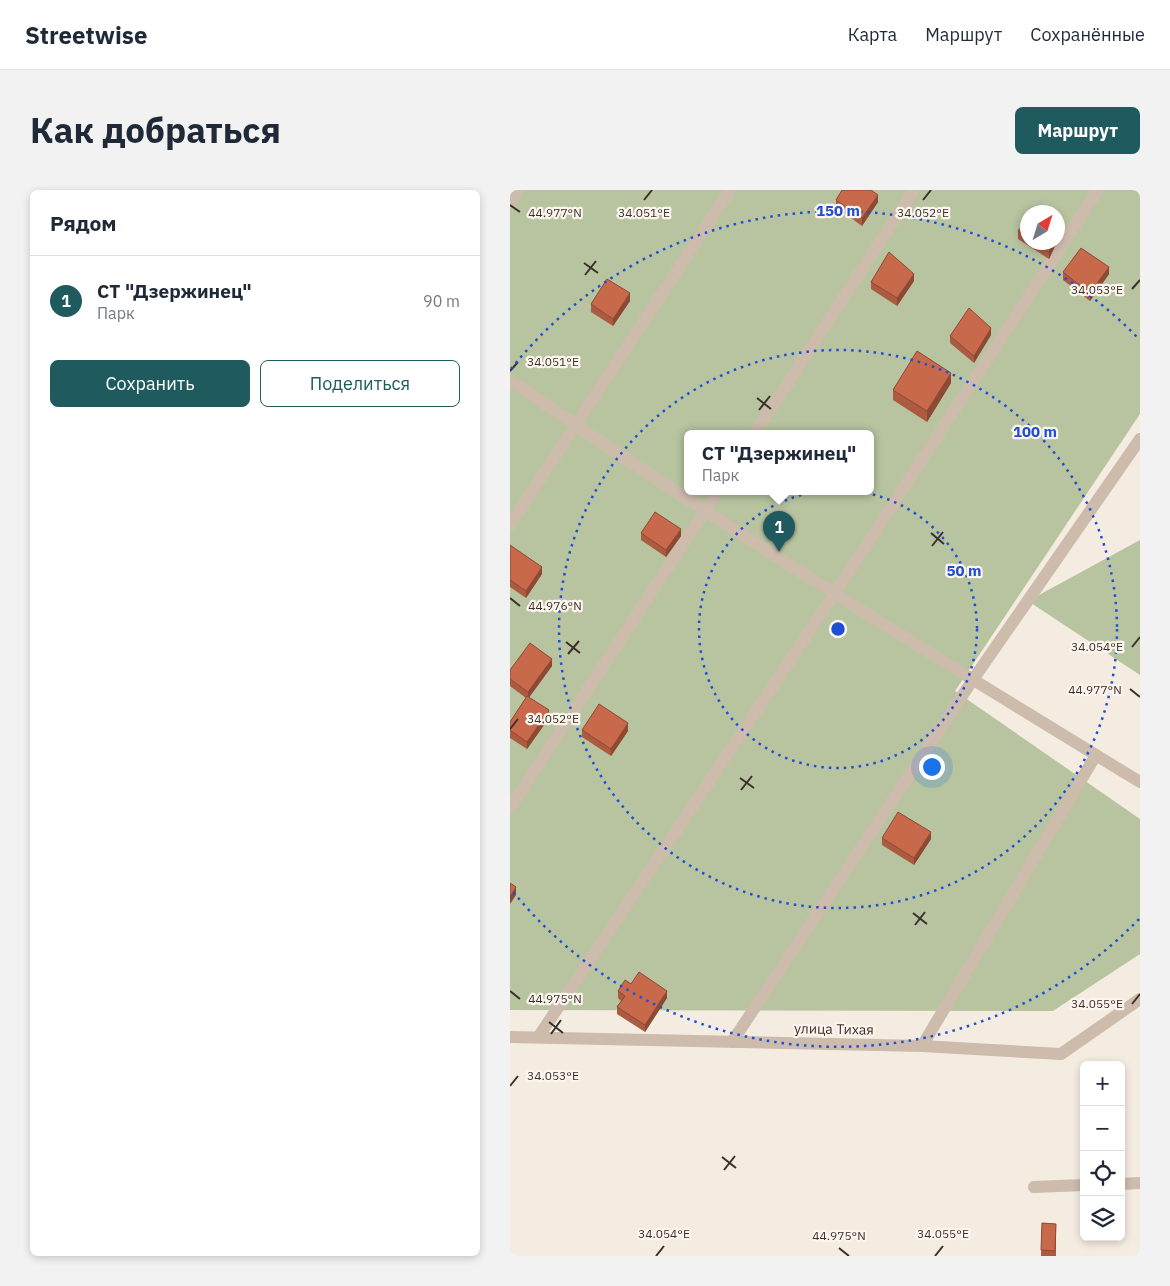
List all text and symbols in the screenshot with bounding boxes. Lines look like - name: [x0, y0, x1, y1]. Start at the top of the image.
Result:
- text: Streetwise: [25, 19, 147, 51]
- text: Карта: [848, 23, 897, 46]
- text: Маршрут: [925, 23, 1002, 46]
- text: Сохранённые: [1030, 23, 1145, 46]
- text: Как добраться: [30, 107, 281, 153]
- button: Маршрут: [1015, 107, 1140, 154]
- text: 150 m: [816, 201, 860, 220]
- text: 44.977°N: [528, 205, 582, 220]
- text: 34.051°E: [618, 205, 670, 220]
- text: 34.052°E: [897, 205, 949, 220]
- north arrow: [1020, 205, 1065, 250]
- text: Рядом: [50, 209, 117, 237]
- text: СТ "Дзержинец": [97, 279, 252, 303]
- text: 34.053°E: [1071, 282, 1123, 297]
- text: 1: [61, 291, 71, 311]
- text: 90 m: [423, 291, 460, 311]
- text: Парк: [97, 303, 135, 323]
- text: 34.051°E: [527, 354, 579, 369]
- button: Сохранить: [50, 360, 250, 407]
- button: Поделиться: [260, 360, 460, 407]
- text: 100 m: [1013, 422, 1057, 441]
- popup: [684, 430, 874, 495]
- text: СТ "Дзержинец": [702, 441, 856, 465]
- text: Парк: [702, 465, 739, 485]
- pin: 1: [763, 511, 795, 552]
- text: 50 m: [947, 561, 981, 580]
- text: 44.976°N: [528, 598, 582, 613]
- centre of rings: [829, 620, 847, 638]
- text: 34.054°E: [1071, 639, 1123, 654]
- text: 44.977°N: [1068, 682, 1122, 697]
- text: 34.052°E: [527, 711, 579, 726]
- your location: [919, 754, 945, 780]
- text: 44.975°N: [528, 991, 582, 1006]
- text: 34.055°E: [1071, 996, 1123, 1011]
- street label: улица Тихая: [794, 1019, 874, 1039]
- map controls: [1080, 1061, 1125, 1241]
- button: +: [1080, 1061, 1125, 1106]
- text: 34.053°E: [527, 1068, 579, 1083]
- button: −: [1080, 1106, 1125, 1151]
- button: locate: [1080, 1151, 1125, 1196]
- button: layers: [1080, 1196, 1125, 1241]
- text: 34.054°E: [638, 1226, 690, 1241]
- text: 34.055°E: [917, 1226, 969, 1241]
- text: 44.975°N: [812, 1228, 866, 1243]

